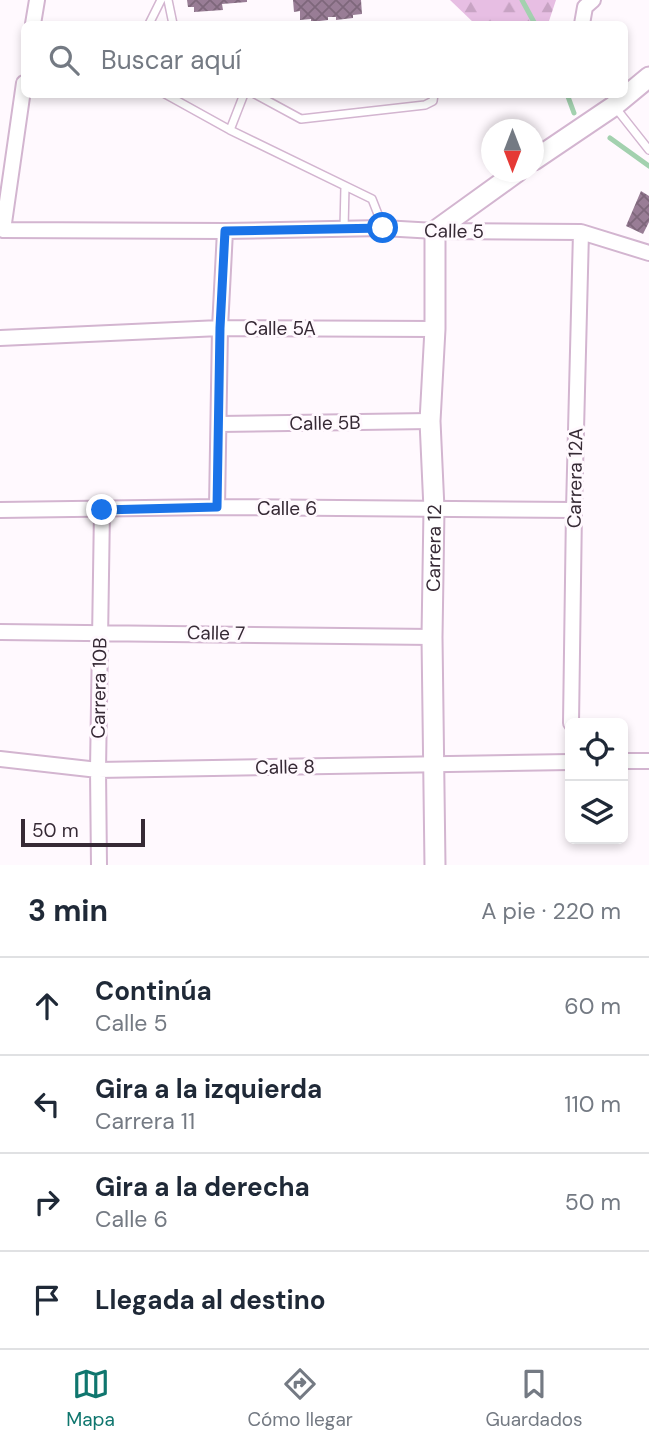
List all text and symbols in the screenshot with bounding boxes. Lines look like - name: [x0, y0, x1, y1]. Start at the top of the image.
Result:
- search box: [21, 21, 628, 98]
- icon: search: [45, 41, 83, 79]
- text: Buscar aquí: [101, 43, 241, 77]
- north arrow: [481, 119, 544, 182]
- route start: [367, 212, 398, 243]
- street label: Calle 5: [424, 218, 484, 244]
- street label: Calle 5A: [244, 316, 316, 341]
- street label: Calle 5B: [289, 410, 361, 436]
- street label: Carrera 12A: [562, 427, 588, 528]
- route end: [86, 494, 117, 525]
- street label: Calle 6: [257, 496, 317, 521]
- street label: Carrera 12: [420, 504, 447, 592]
- street label: Calle 7: [187, 620, 245, 646]
- street label: Carrera 10B: [86, 637, 112, 739]
- map controls: [565, 718, 628, 844]
- button: locate: [565, 718, 628, 781]
- street label: Calle 8: [255, 754, 315, 780]
- button: layers: [565, 781, 628, 844]
- scale bar: [21, 816, 145, 848]
- text: 50 m: [32, 818, 79, 843]
- text: 3 min: [28, 891, 108, 930]
- text: A pie · 220 m: [481, 896, 621, 926]
- text: Continúa: [95, 974, 212, 1008]
- icon: ahead: [28, 987, 66, 1025]
- text: 60 m: [564, 991, 621, 1021]
- text: Calle 5: [95, 1008, 167, 1038]
- text: Gira a la izquierda: [95, 1072, 322, 1106]
- icon: left: [28, 1085, 66, 1123]
- text: 110 m: [564, 1089, 621, 1119]
- text: Carrera 11: [95, 1106, 195, 1136]
- text: Gira a la derecha: [95, 1170, 310, 1204]
- icon: right: [28, 1183, 66, 1221]
- text: 50 m: [565, 1187, 621, 1217]
- text: Calle 6: [95, 1204, 168, 1234]
- icon: arrive: [28, 1281, 66, 1319]
- text: Llegada al destino: [95, 1283, 326, 1317]
- tab: Mapa: [66, 1365, 115, 1432]
- tab: Cómo llegar: [247, 1365, 353, 1432]
- tab: Guardados: [485, 1365, 583, 1432]

